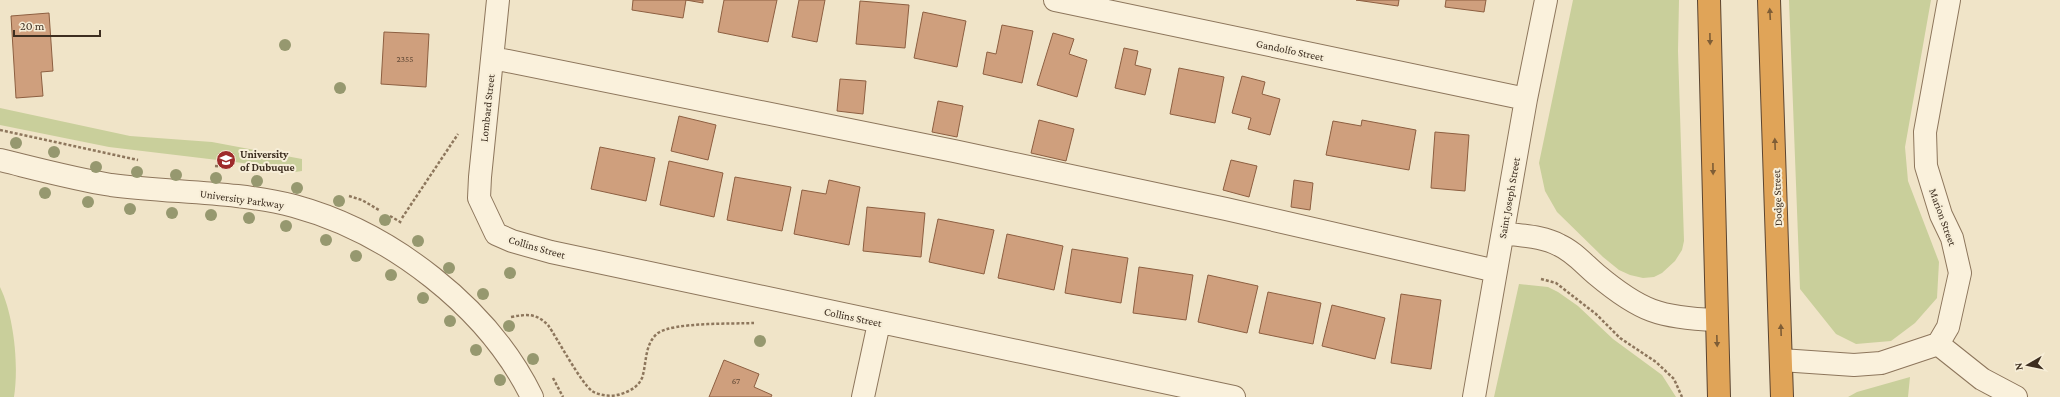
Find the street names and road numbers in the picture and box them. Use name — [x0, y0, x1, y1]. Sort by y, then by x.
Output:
street label: Gandolfo Street — [1255, 37, 1325, 63]
street label: Lombard Street — [477, 73, 497, 142]
street label: Saint Joseph Street — [1496, 156, 1523, 240]
street label: Dodge Street — [1770, 169, 1785, 226]
street label: University Parkway — [199, 187, 286, 212]
street label: Marion Street — [1927, 187, 1959, 248]
street label: Collins Street — [507, 233, 567, 261]
street label: Collins Street — [823, 305, 883, 329]

